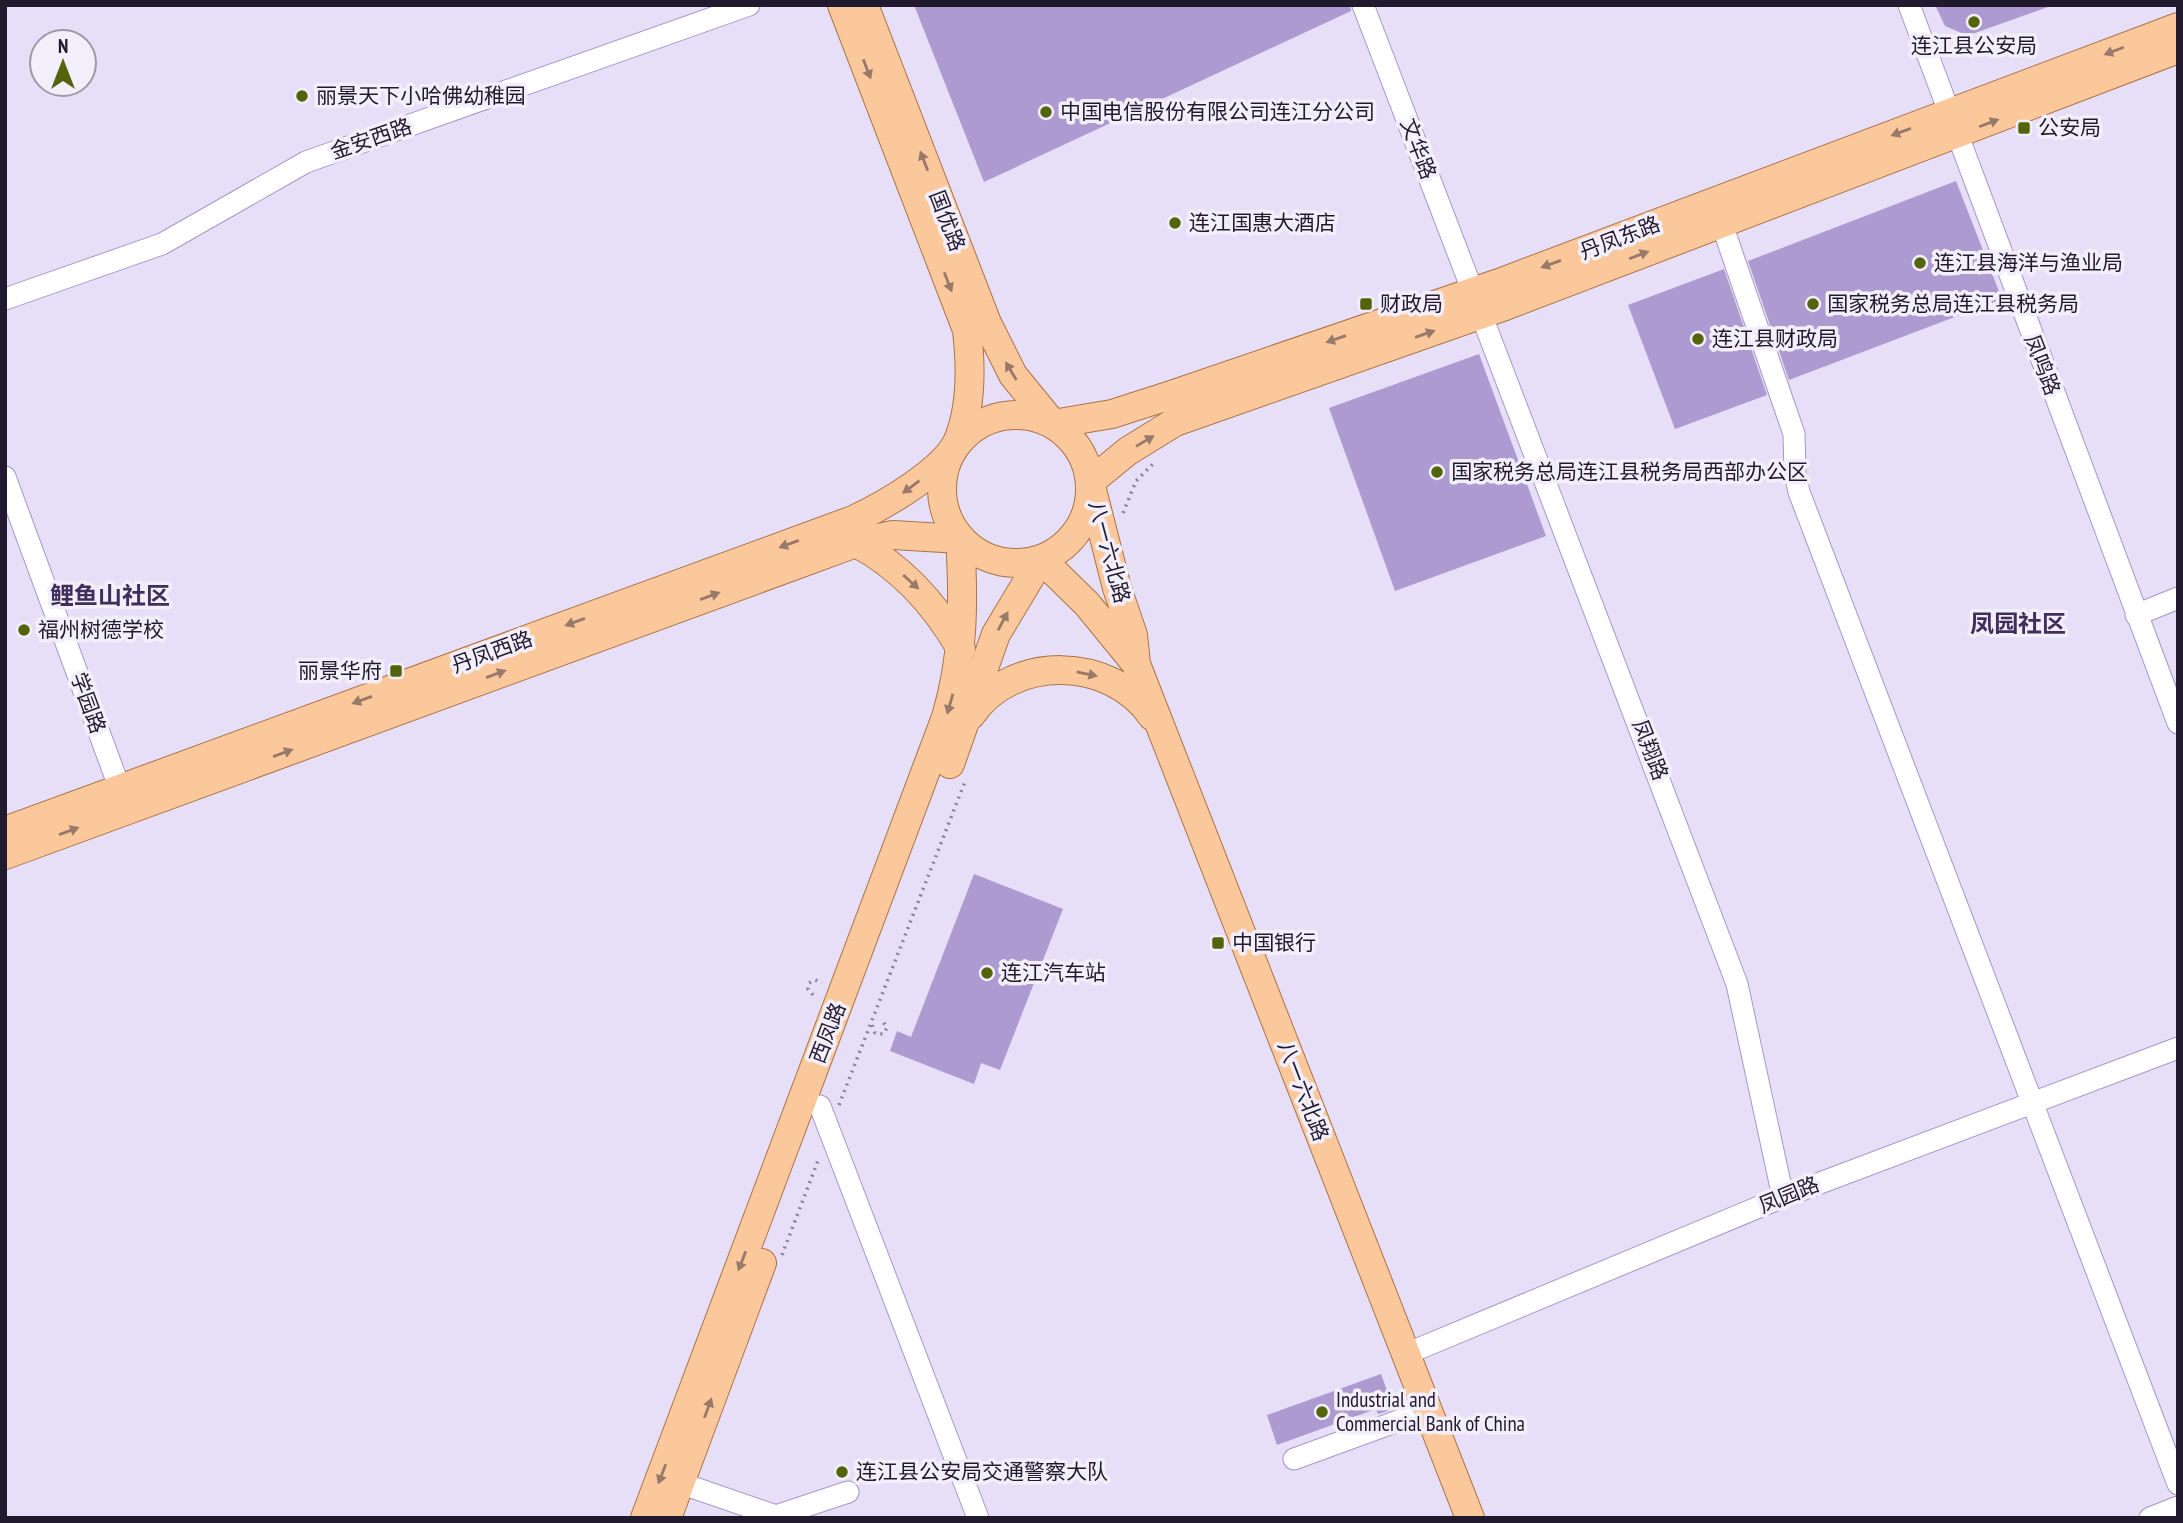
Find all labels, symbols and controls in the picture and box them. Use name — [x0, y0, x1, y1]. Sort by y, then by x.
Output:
marker: 连江县公安局 — [1966, 14, 1982, 30]
north arrow — [28, 28, 98, 98]
place label: 连江县公安局 — [1911, 32, 2037, 59]
text: N — [58, 34, 68, 58]
one-way arrow — [2103, 46, 2124, 57]
one-way arrow — [861, 59, 872, 80]
place label: 丽景天下小哈佛幼稚园 — [316, 82, 526, 109]
marker: 丽景天下小哈佛幼稚园 — [294, 88, 310, 104]
place label: 中国电信股份有限公司连江分公司 — [1060, 98, 1375, 125]
marker: 中国电信股份有限公司连江分公司 — [1038, 104, 1054, 120]
street label: 金安西路 — [327, 112, 415, 165]
place label: 公安局 — [2038, 114, 2101, 141]
street label: 文华路 — [1395, 115, 1442, 183]
one-way arrow — [1979, 117, 2000, 128]
marker: 公安局 — [2016, 120, 2032, 136]
one-way arrow — [1891, 127, 1912, 138]
one-way arrow — [919, 150, 930, 171]
street label: 国优路 — [924, 187, 971, 255]
place label: 连江国惠大酒店 — [1189, 209, 1336, 236]
street label: 丹凤东路 — [1576, 210, 1664, 265]
marker: 连江国惠大酒店 — [1167, 215, 1183, 231]
one-way arrow — [1628, 249, 1649, 260]
place label: 连江县海洋与渔业局 — [1934, 249, 2123, 276]
marker: 连江县海洋与渔业局 — [1912, 255, 1928, 271]
one-way arrow — [1540, 259, 1561, 270]
one-way arrow — [943, 271, 954, 292]
place label: 财政局 — [1380, 290, 1443, 317]
place label: 国家税务总局连江县税务局 — [1827, 290, 2079, 317]
marker: 财政局 — [1358, 296, 1374, 312]
marker: 国家税务总局连江县税务局 — [1805, 296, 1821, 312]
place label: 连江县财政局 — [1712, 325, 1838, 352]
one-way arrow — [1415, 328, 1436, 339]
marker: 连江县财政局 — [1690, 331, 1706, 347]
street label: 凤鸣路 — [2019, 331, 2066, 399]
one-way arrow — [1325, 334, 1346, 345]
one-way arrow — [1005, 361, 1018, 380]
one-way arrow — [1135, 434, 1154, 447]
place label: 国家税务总局连江县税务局西部办公区 — [1451, 458, 1808, 485]
marker: 国家税务总局连江县税务局西部办公区 — [1429, 464, 1445, 480]
one-way arrow — [902, 480, 920, 494]
street label: 八一六北路 — [1083, 498, 1136, 606]
one-way arrow — [779, 538, 800, 549]
one-way arrow — [902, 574, 920, 590]
district label: 鲤鱼山社区 — [50, 580, 170, 611]
one-way arrow — [699, 590, 720, 601]
district label: 凤园社区 — [1970, 608, 2066, 639]
one-way arrow — [997, 612, 1009, 631]
place label: 福州树德学校 — [38, 616, 164, 643]
one-way arrow — [565, 617, 586, 628]
marker: 福州树德学校 — [16, 622, 32, 638]
street label: 丹凤西路 — [448, 624, 536, 679]
place label: 丽景华府 — [298, 657, 382, 684]
marker: 丽景华府 — [388, 663, 404, 679]
one-way arrow — [1077, 668, 1099, 679]
street label: 学园路 — [65, 669, 112, 737]
one-way arrow — [486, 669, 507, 680]
one-way arrow — [945, 693, 955, 714]
one-way arrow — [351, 695, 372, 706]
street label: 凤翔路 — [1627, 716, 1674, 784]
one-way arrow — [272, 747, 293, 758]
one-way arrow — [59, 826, 80, 837]
place label: 中国银行 — [1232, 929, 1316, 956]
marker: 中国银行 — [1210, 935, 1226, 951]
place label: 连江汽车站 — [1001, 959, 1106, 986]
marker: 连江汽车站 — [979, 965, 995, 981]
street label: 西凤路 — [804, 999, 851, 1067]
street label: 八一六北路 — [1272, 1037, 1335, 1145]
street label: 凤园路 — [1755, 1170, 1823, 1219]
one-way arrow — [737, 1250, 748, 1271]
place label: Industrial and Commercial Bank of China — [1336, 1386, 1525, 1437]
one-way arrow — [703, 1397, 714, 1418]
marker: Industrial and Commercial Bank of China — [1314, 1404, 1330, 1420]
place label: 连江县公安局交通警察大队 — [856, 1458, 1108, 1485]
one-way arrow — [656, 1463, 667, 1484]
marker: 连江县公安局交通警察大队 — [834, 1464, 850, 1480]

